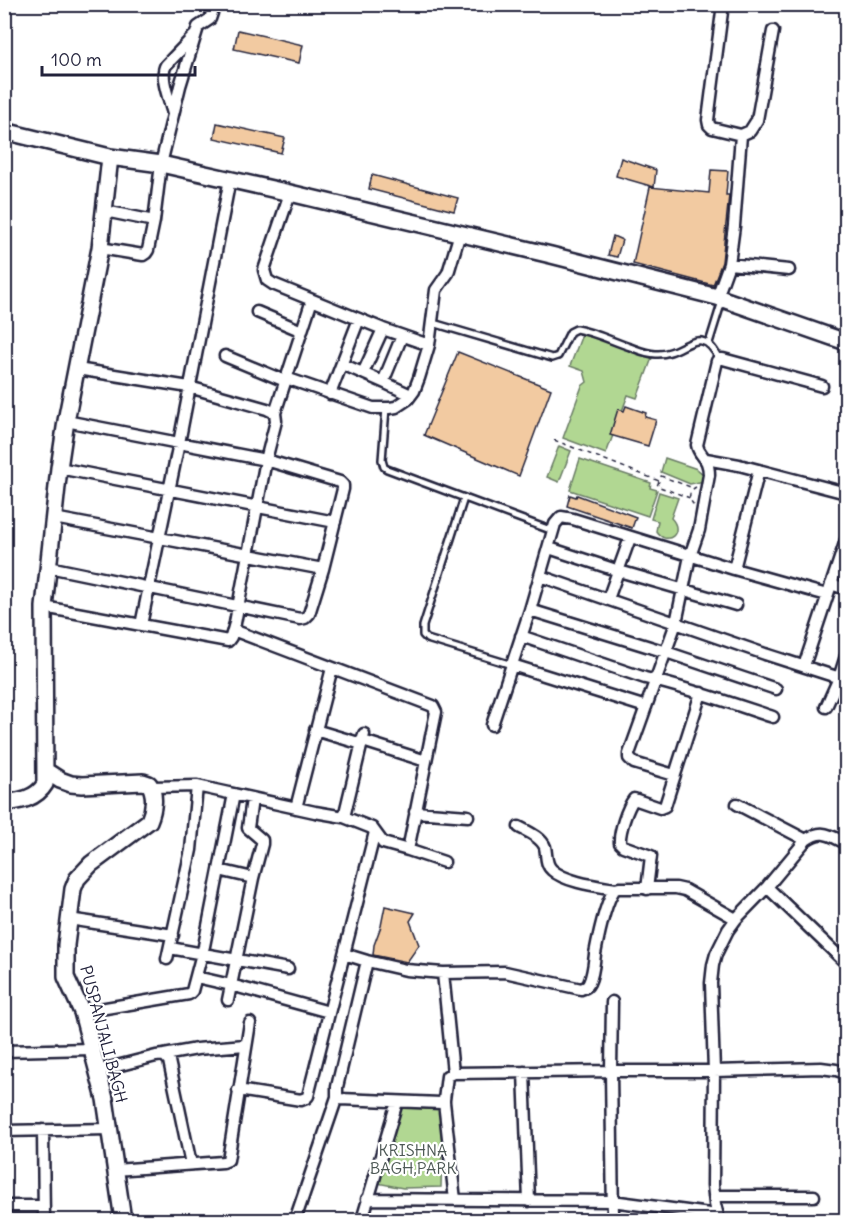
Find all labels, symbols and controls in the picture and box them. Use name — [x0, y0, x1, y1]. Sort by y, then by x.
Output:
scale bar — [42, 39, 195, 77]
text: 100 m — [51, 48, 102, 71]
street label: PUSPANJALI BAGH — [76, 963, 132, 1105]
park label: KRISHNA BAGH,PARK — [370, 1140, 456, 1178]

